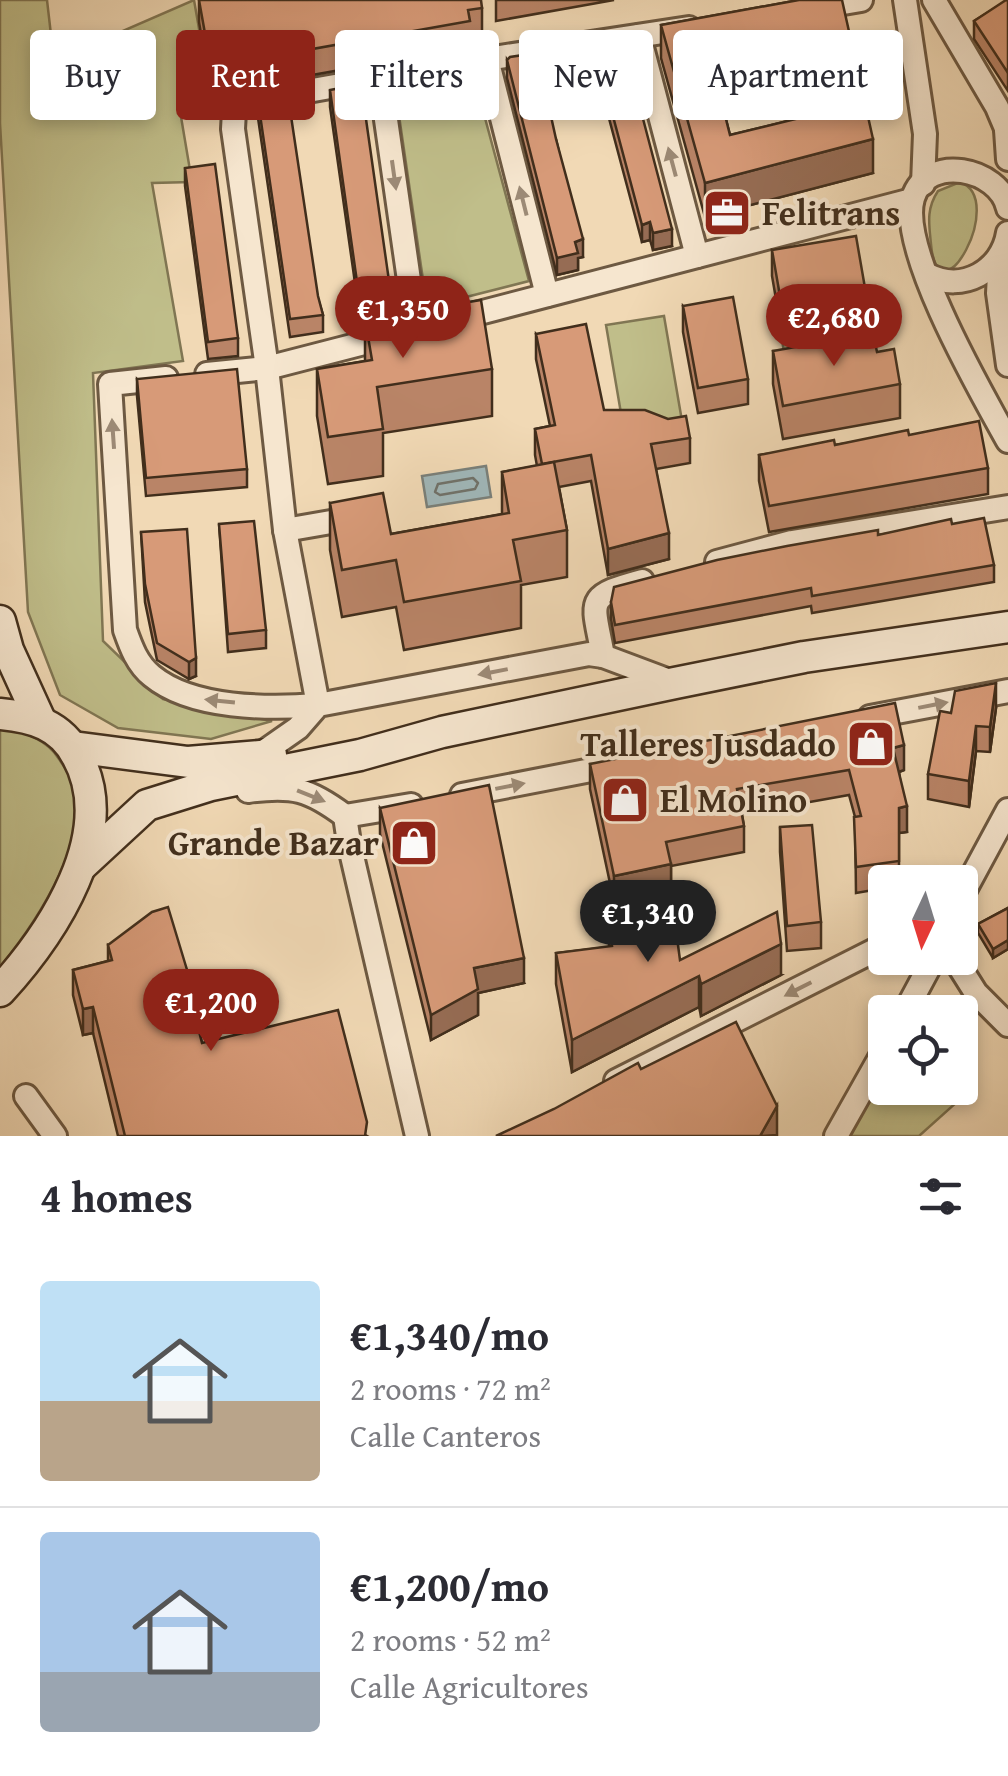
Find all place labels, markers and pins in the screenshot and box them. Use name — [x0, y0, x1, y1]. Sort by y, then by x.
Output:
office icon: Felitrans — [701, 187, 753, 239]
place label: Felitrans — [762, 187, 900, 238]
pin: €1,350 — [322, 276, 484, 361]
pin: €2,680 — [753, 284, 915, 369]
place label: Talleres Jusdado — [580, 718, 836, 769]
shop icon: Talleres Jusdado — [845, 718, 897, 770]
shop icon: El Molino — [599, 774, 651, 826]
place label: El Molino — [660, 774, 807, 825]
place label: Grande Bazar — [168, 817, 379, 868]
shop icon: Grande Bazar — [388, 817, 440, 869]
pin: €1,340 — [567, 880, 729, 965]
pin: €1,200 — [130, 969, 292, 1054]

